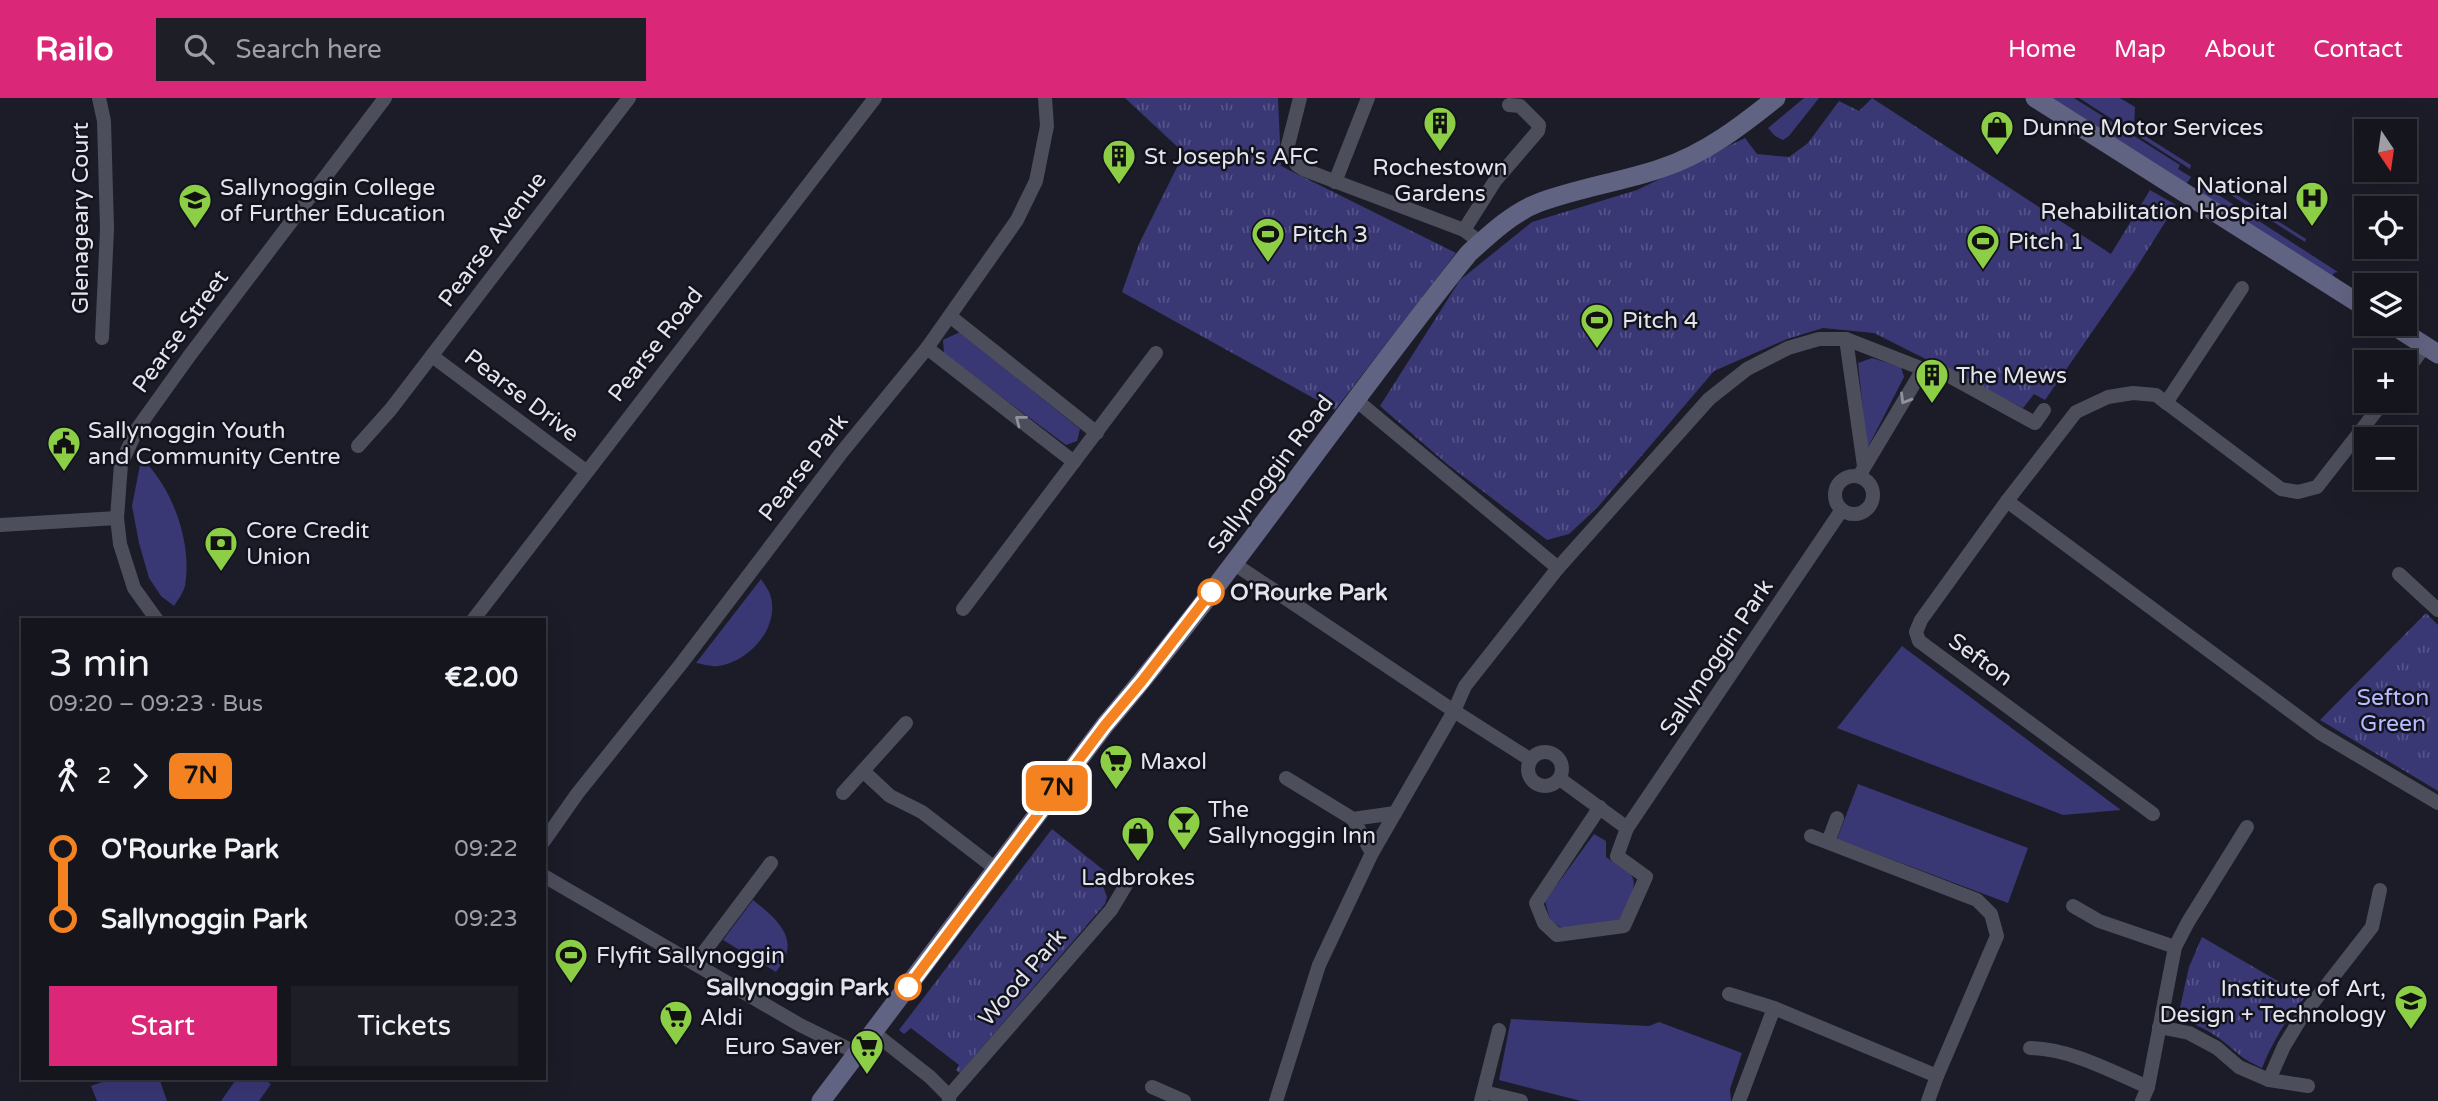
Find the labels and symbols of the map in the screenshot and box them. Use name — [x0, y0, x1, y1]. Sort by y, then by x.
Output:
building icon: Rochestown Gardens — [1421, 104, 1459, 153]
shop icon: Dunne Motor Services — [1978, 108, 2016, 157]
place label: Dunne Motor Services — [2022, 114, 2263, 142]
north arrow — [2354, 119, 2417, 182]
street label: Glenageary Court — [67, 122, 95, 314]
building icon: St Joseph's AFC — [1100, 137, 1138, 186]
place label: St Joseph's AFC — [1144, 143, 1319, 171]
place label: Rochestown Gardens — [1372, 154, 1508, 208]
street label: Pearse Avenue — [433, 166, 553, 313]
place label: National Rehabilitation Hospital — [2040, 172, 2288, 226]
place label: Sallynoggin College of Further Education — [220, 174, 446, 228]
hospital icon: National Rehabilitation Hospital — [2293, 179, 2331, 228]
school or university icon: Sallynoggin College of Further Education — [176, 181, 214, 230]
sports icon: Pitch 3 — [1249, 215, 1287, 264]
place label: Pitch 3 — [1292, 221, 1368, 249]
sports icon: Pitch 1 — [1964, 222, 2002, 271]
place label: Pitch 1 — [2008, 228, 2084, 256]
street label: Pearse Street — [127, 264, 235, 399]
street label: Pearse Road — [602, 282, 709, 408]
sports icon: Pitch 4 — [1578, 301, 1616, 350]
place label: Pitch 4 — [1622, 307, 1698, 335]
street label: Pearse Drive — [458, 344, 584, 448]
building icon: The Mews — [1913, 356, 1951, 405]
place label: The Mews — [1956, 362, 2067, 390]
street label: Sallynoggin Road — [1202, 390, 1340, 559]
one-way arrow — [1900, 391, 1913, 404]
street label: Pearse Park — [753, 408, 855, 527]
one-way arrow — [1016, 416, 1028, 429]
place label: Sallynoggin Youth and Community Centre — [88, 417, 341, 471]
public building icon: Sallynoggin Youth and Community Centre — [45, 424, 83, 473]
place label: Core Credit Union — [246, 517, 370, 571]
bank icon: Core Credit Union — [202, 524, 240, 573]
street label: Sallynoggin Park — [1654, 574, 1780, 741]
marker: O'Rourke Park — [1198, 579, 1224, 605]
place label: O'Rourke Park — [1230, 579, 1388, 607]
street label: Sefton — [1943, 627, 2018, 692]
park label: Sefton Green — [2357, 684, 2429, 738]
supermarket icon: Maxol — [1097, 742, 1135, 791]
place label: Maxol — [1140, 748, 1207, 776]
line badge: 7N — [1026, 765, 1088, 811]
place label: The Sallynoggin Inn — [1208, 796, 1376, 850]
bar icon: The Sallynoggin Inn — [1165, 803, 1203, 852]
shop icon: Ladbrokes — [1119, 814, 1157, 863]
place label: Ladbrokes — [1081, 864, 1195, 892]
street label: Wood Park — [973, 923, 1073, 1032]
sports icon: Flyfit Sallynoggin — [552, 936, 590, 985]
place label: Flyfit Sallynoggin — [596, 942, 785, 970]
place label: Sallynoggin Park — [706, 974, 889, 1002]
marker: Sallynoggin Park — [895, 974, 921, 1000]
place label: Institute of Art, Design + Technology — [2160, 975, 2386, 1029]
school or university icon: Institute of Art, Design + Technology — [2392, 982, 2430, 1031]
supermarket icon: Aldi — [657, 998, 695, 1047]
place label: Aldi — [700, 1004, 743, 1032]
supermarket icon: Euro Saver — [848, 1027, 886, 1076]
place label: Euro Saver — [724, 1033, 842, 1061]

